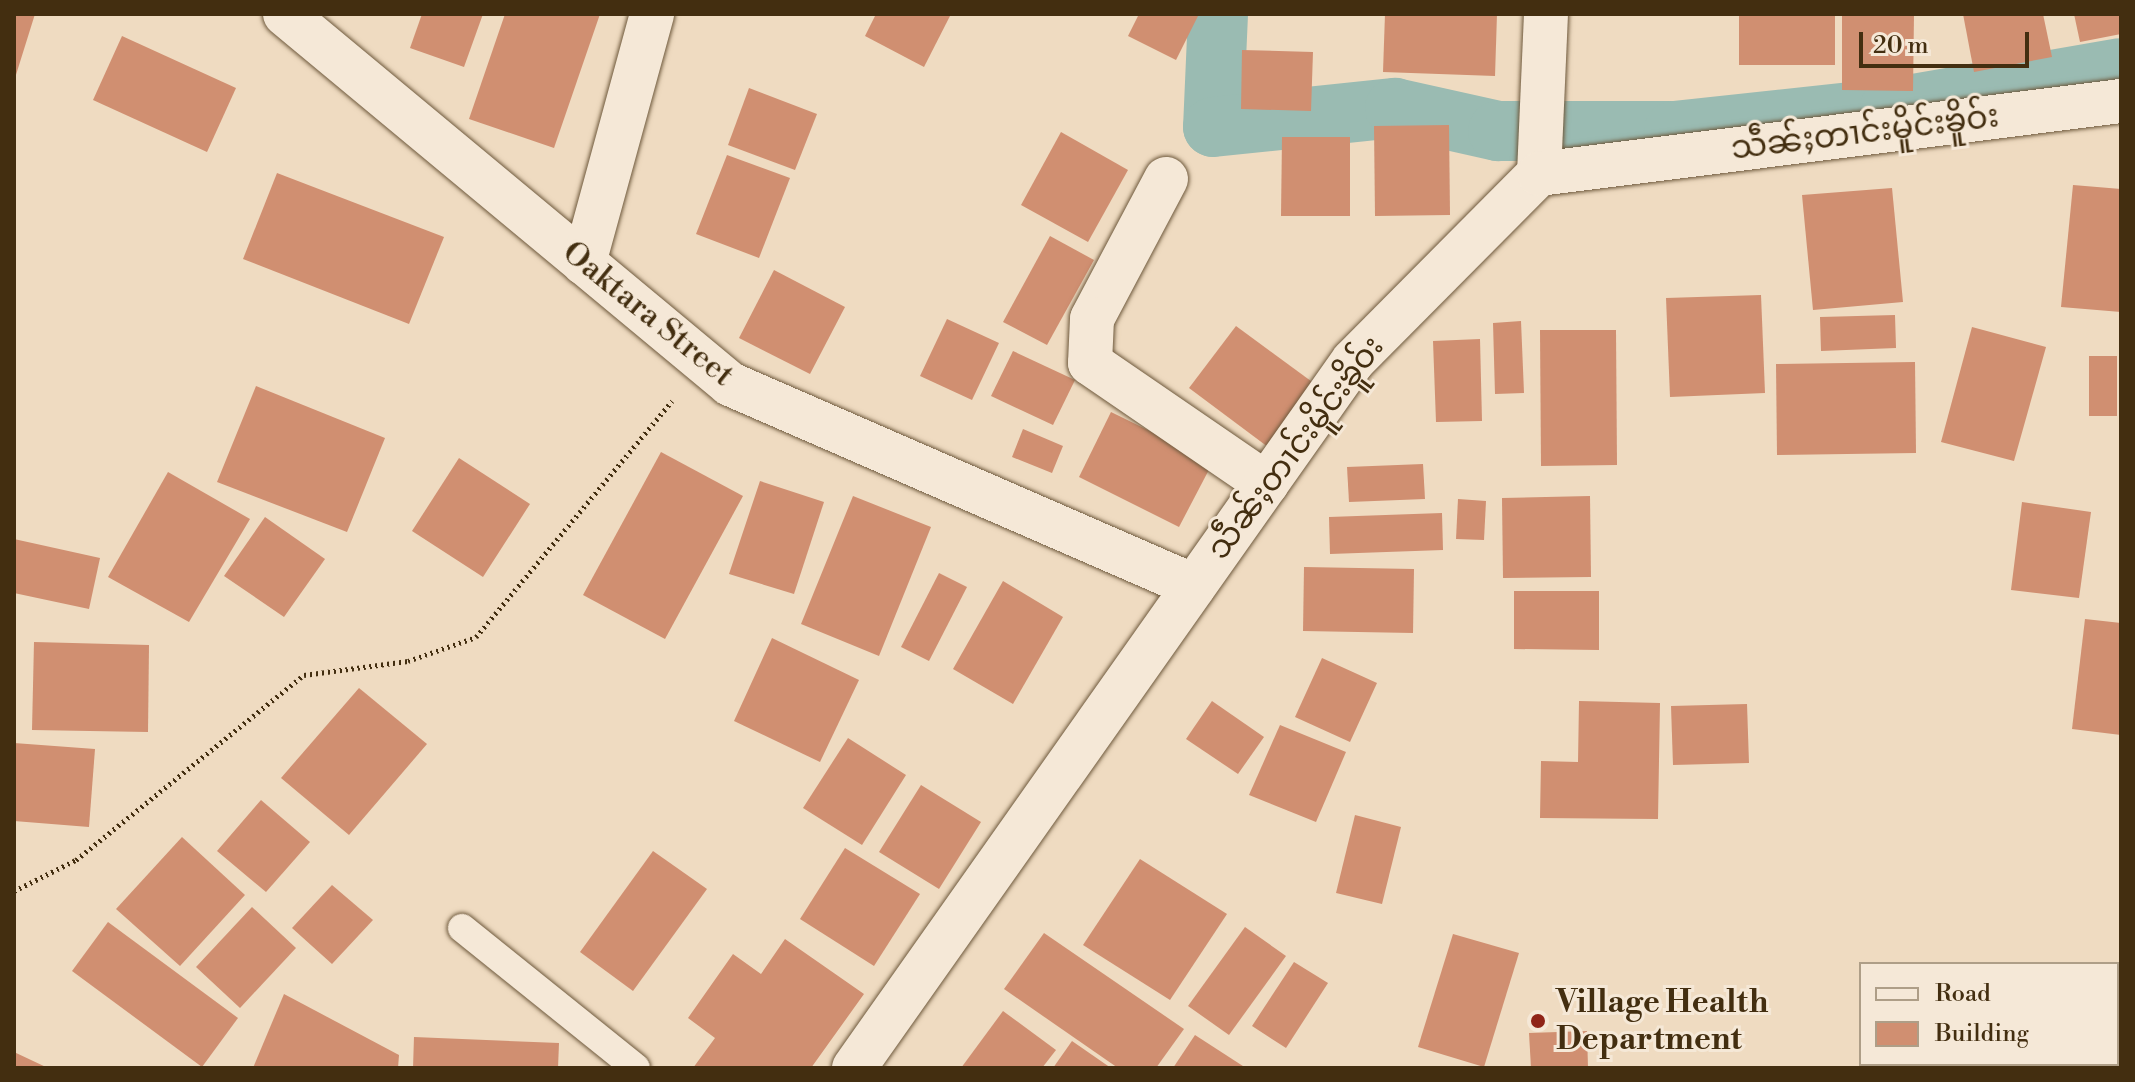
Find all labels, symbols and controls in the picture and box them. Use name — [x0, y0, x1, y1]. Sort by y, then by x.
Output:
scale bar — [1863, 16, 2033, 66]
text: 20 m — [1873, 31, 1929, 61]
street label: သဵၼ်ႈတၢင်းမိူင်းၶိူဝ်း — [1729, 98, 2001, 168]
street label: Oaktara Street — [555, 233, 741, 395]
street label: သဵၼ်ႈတၢင်းမိူင်းၶိူဝ်း — [1200, 329, 1392, 567]
legend — [1859, 962, 2119, 1066]
text: Road — [1935, 979, 1991, 1009]
place label: Village Health Department — [1556, 984, 1769, 1059]
marker: Village Health Department — [1527, 1010, 1549, 1032]
text: Building — [1935, 1019, 2029, 1049]

